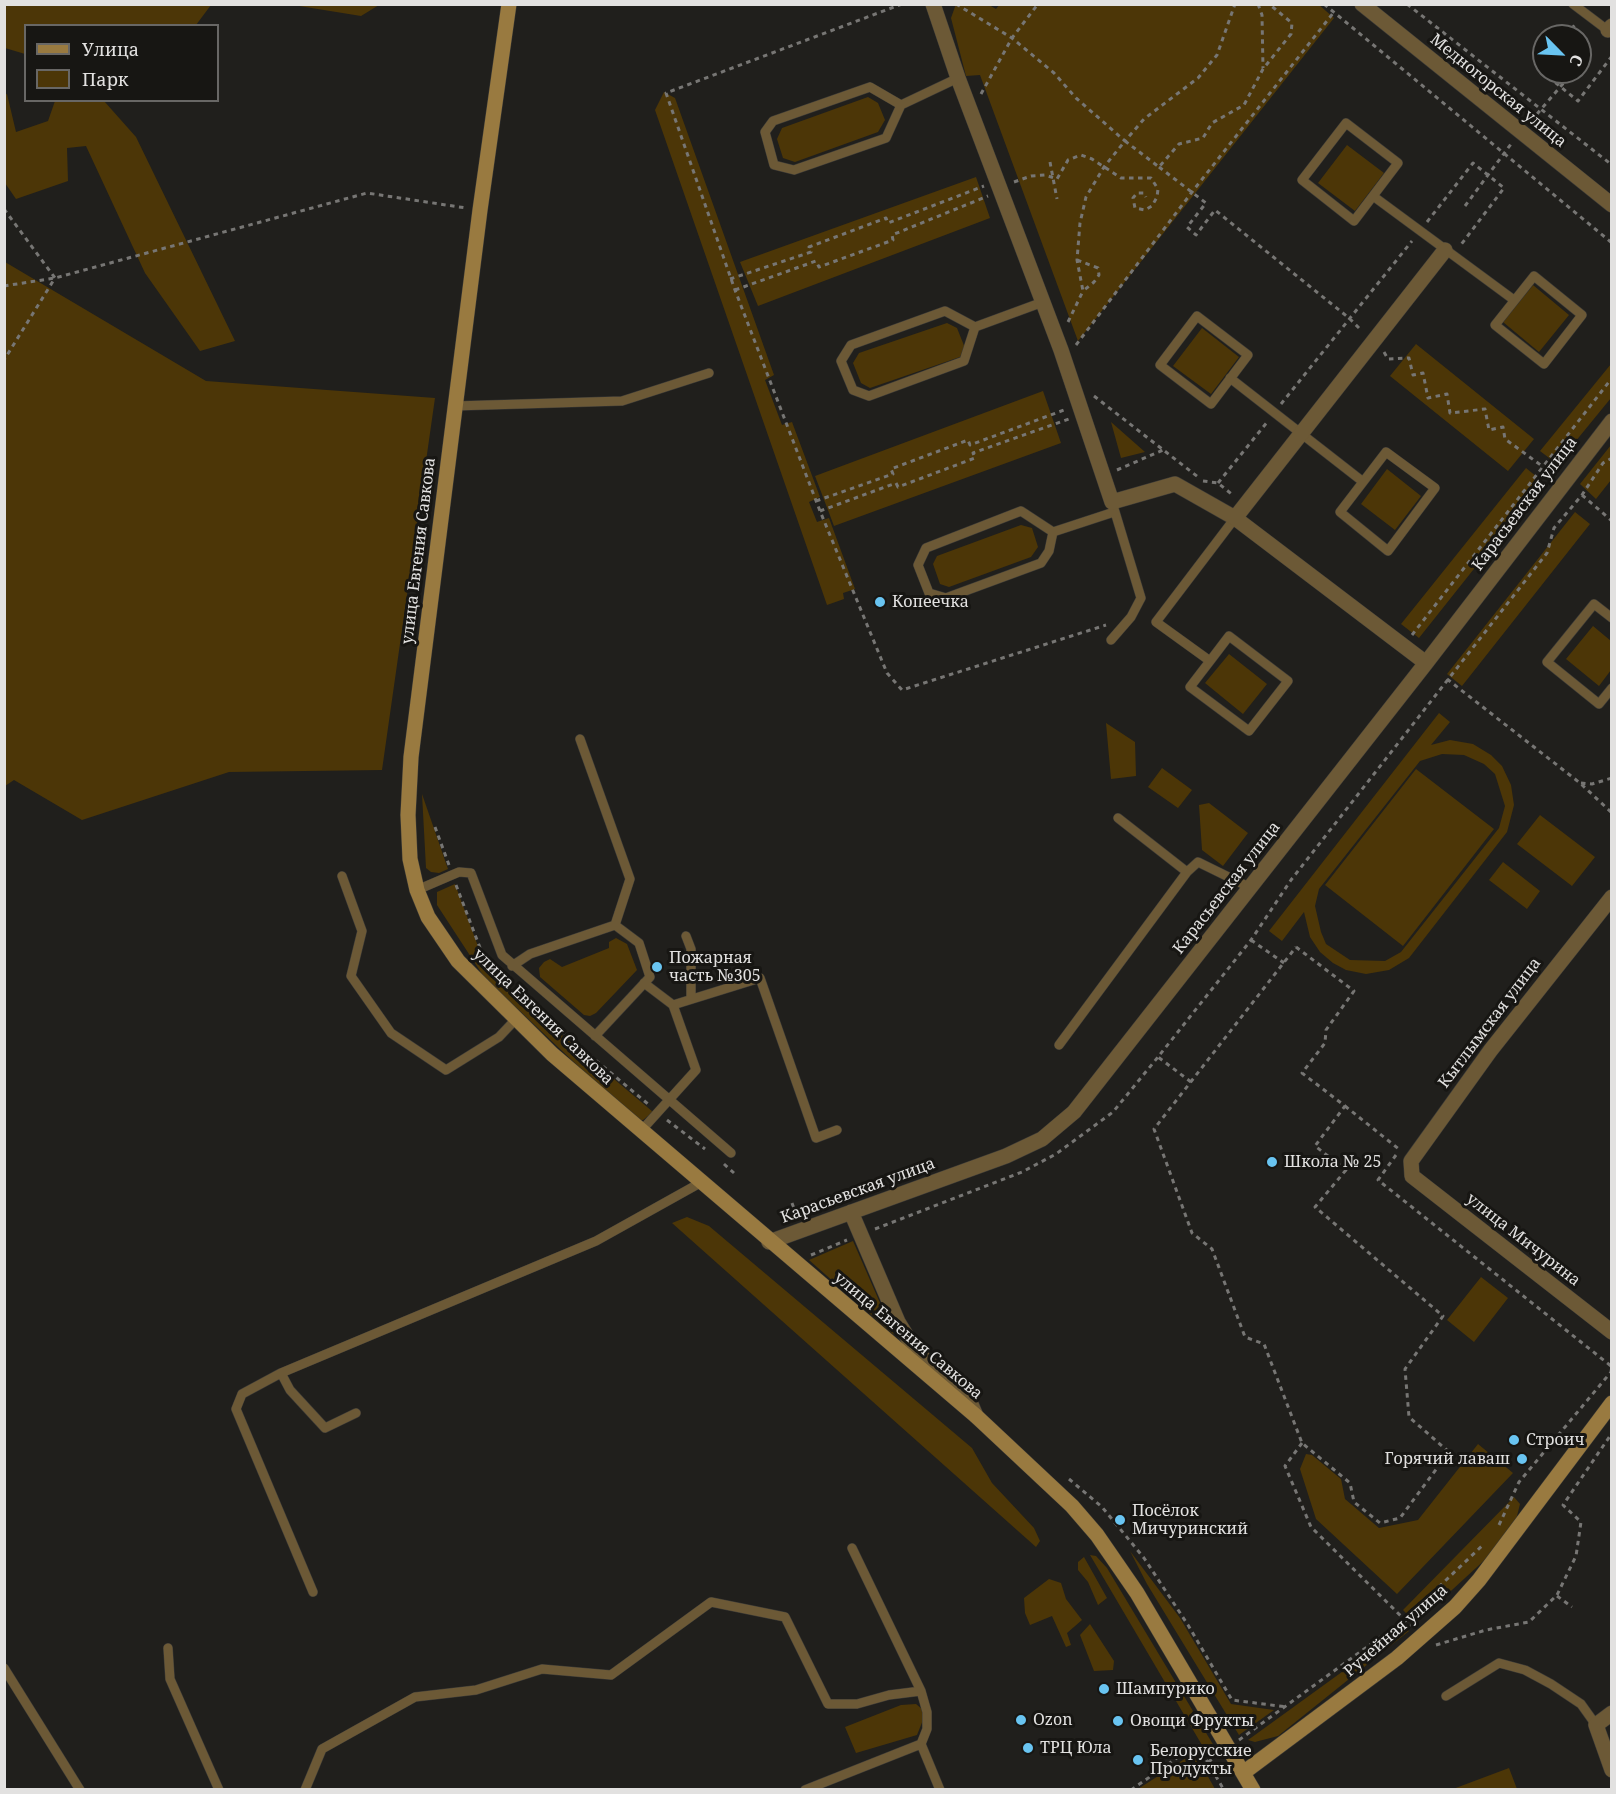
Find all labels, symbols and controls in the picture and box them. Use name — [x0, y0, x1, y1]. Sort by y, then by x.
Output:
legend — [24, 24, 219, 102]
north arrow — [1532, 24, 1592, 84]
street label: Медногорская улица — [1426, 30, 1570, 152]
text: Улица — [82, 37, 139, 61]
text: С — [1564, 51, 1589, 70]
text: Парк — [82, 67, 129, 91]
street label: Карасьевская улица — [1468, 433, 1582, 575]
street label: улица Евгения Савкова — [398, 457, 440, 645]
place label: Копеечка — [892, 592, 969, 612]
marker: Копеечка — [873, 595, 887, 609]
street label: Карасьевская улица — [1169, 818, 1285, 958]
street label: улица Евгения Савкова — [469, 945, 617, 1089]
place label: Пожарная часть №305 — [669, 948, 761, 986]
street label: Кытлымская улица — [1435, 954, 1545, 1092]
marker: Пожарная часть №305 — [650, 960, 664, 974]
place label: Школа № 25 — [1284, 1152, 1381, 1172]
street label: Карасьевская улица — [778, 1154, 938, 1228]
marker: Школа № 25 — [1265, 1155, 1279, 1169]
street label: улица Мичурина — [1462, 1189, 1584, 1291]
street label: улица Евгения Савкова — [830, 1268, 986, 1404]
place label: Строич — [1526, 1430, 1585, 1450]
marker: Строич — [1507, 1433, 1521, 1447]
place label: Горячий лаваш — [1385, 1449, 1510, 1469]
marker: Горячий лаваш — [1515, 1452, 1529, 1466]
place label: Посёлок Мичуринский — [1132, 1501, 1248, 1539]
marker: Посёлок Мичуринский — [1113, 1513, 1127, 1527]
street label: Ручейная улица — [1340, 1581, 1452, 1681]
place label: Шампурико — [1116, 1679, 1215, 1699]
marker: Шампурико — [1097, 1682, 1111, 1696]
place label: Ozon — [1033, 1710, 1073, 1730]
place label: Овощи Фрукты — [1130, 1711, 1254, 1731]
marker: Ozon — [1014, 1713, 1028, 1727]
marker: Овощи Фрукты — [1111, 1714, 1125, 1728]
place label: ТРЦ Юла — [1040, 1738, 1112, 1758]
marker: ТРЦ Юла — [1021, 1741, 1035, 1755]
place label: Белорусские Продукты — [1150, 1741, 1252, 1779]
marker: Белорусские Продукты — [1131, 1753, 1145, 1767]

